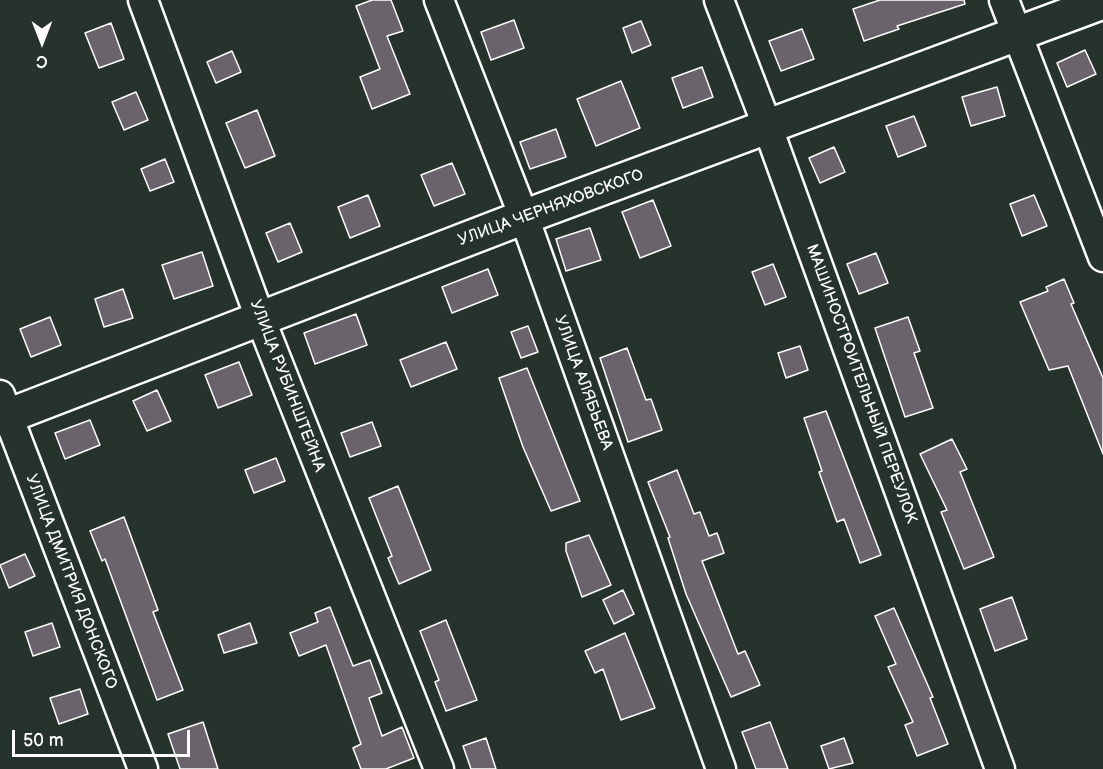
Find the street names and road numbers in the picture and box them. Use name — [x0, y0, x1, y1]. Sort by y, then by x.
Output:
street label: УЛИЦА ЧЕРНЯХОВСКОГО — [456, 165, 646, 251]
street label: МАШИНОСТРОИТЕЛЬНЫЙ ПЕРЕУЛОК — [801, 242, 921, 526]
street label: УЛИЦА РУБИНШТЕЙНА — [245, 297, 329, 475]
street label: УЛИЦА АЛЯБЬЕВА — [550, 313, 616, 453]
street label: УЛИЦА ДМИТРИЯ ДОНСКОГО — [21, 472, 121, 692]

